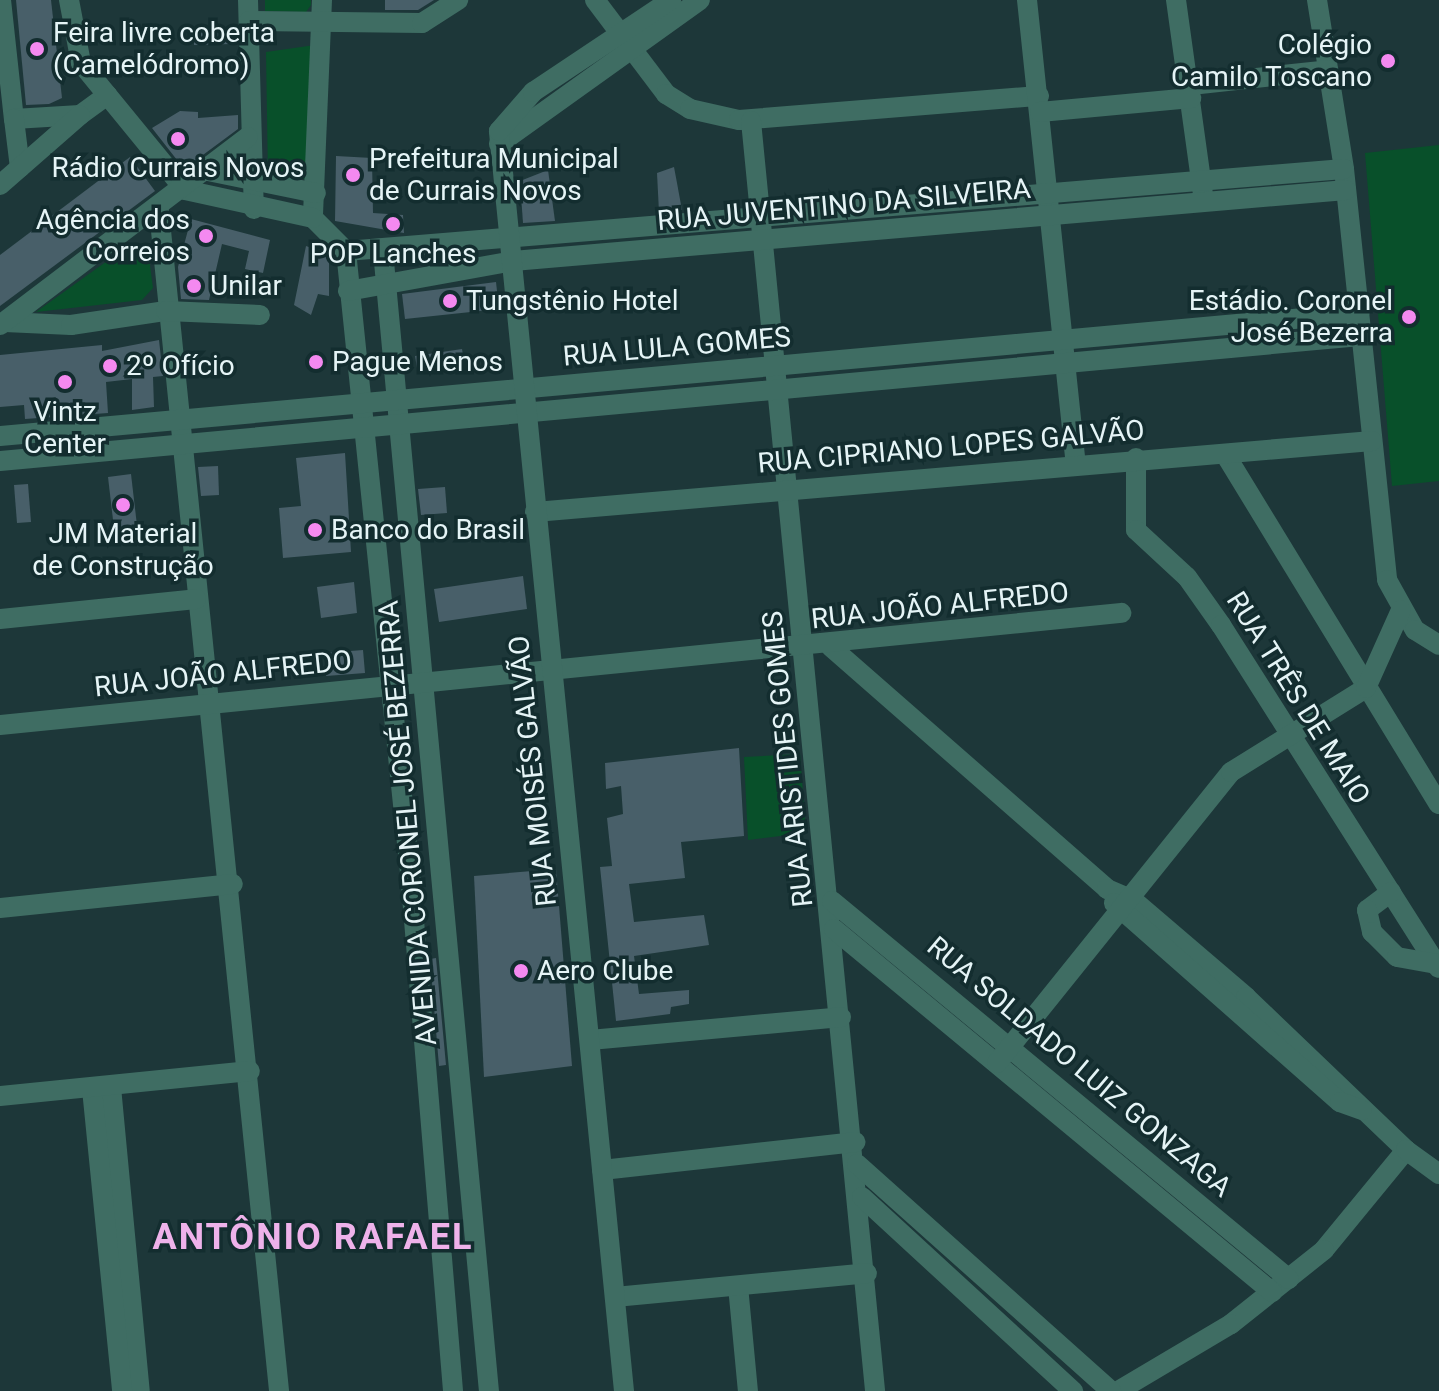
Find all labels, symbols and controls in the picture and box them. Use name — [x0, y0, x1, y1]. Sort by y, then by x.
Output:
place label: Feira livre coberta (Camelódromo) — [53, 16, 275, 82]
place label: Colégio Camilo Toscano — [1170, 28, 1372, 94]
marker: Feira livre coberta (Camelódromo) — [28, 40, 46, 58]
marker: Colégio Camilo Toscano — [1379, 52, 1397, 70]
marker: Rádio Currais Novos — [169, 130, 187, 148]
place label: Prefeitura Municipal de Currais Novos — [369, 142, 619, 208]
place label: Rádio Currais Novos — [51, 151, 305, 185]
marker: Prefeitura Municipal de Currais Novos — [344, 166, 362, 184]
street label: RUA JUVENTINO DA SILVEIRA — [656, 172, 1032, 238]
place label: Agência dos Correios — [36, 203, 190, 269]
marker: POP Lanches — [384, 215, 402, 233]
marker: Agência dos Correios — [197, 227, 215, 245]
place label: POP Lanches — [310, 237, 476, 271]
place label: Unilar — [210, 269, 282, 303]
marker: Unilar — [185, 277, 203, 295]
place label: Tungstênio Hotel — [466, 284, 678, 318]
place label: Estádio. Coronel José Bezerra — [1189, 284, 1393, 350]
marker: Tungstênio Hotel — [441, 292, 459, 310]
marker: Estádio. Coronel José Bezerra — [1400, 308, 1418, 326]
street label: RUA LULA GOMES — [562, 320, 792, 374]
place label: Pague Menos — [332, 345, 503, 379]
place label: 2º Ofício — [126, 349, 235, 383]
marker: Pague Menos — [307, 353, 325, 371]
marker: 2º Ofício — [101, 357, 119, 375]
marker: Vintz Center — [56, 373, 74, 391]
place label: Vintz Center — [24, 395, 106, 461]
street label: RUA CIPRIANO LOPES GALVÃO — [756, 413, 1146, 481]
marker: JM Material de Construção — [114, 496, 132, 514]
place label: Banco do Brasil — [331, 513, 525, 547]
place label: JM Material de Construção — [32, 517, 214, 583]
marker: Banco do Brasil — [306, 521, 324, 539]
street label: RUA JOÃO ALFREDO — [810, 576, 1070, 636]
street label: RUA TRÊS DE MAIO — [1219, 585, 1377, 811]
street label: AVENIDA CORONEL JOSÉ BEZERRA — [372, 599, 444, 1047]
street label: RUA ARISTIDES GOMES — [756, 609, 820, 909]
street label: RUA MOISÉS GALVÃO — [502, 634, 564, 908]
street label: RUA JOÃO ALFREDO — [93, 644, 353, 704]
street label: RUA SOLDADO LUIZ GONZAGA — [920, 930, 1238, 1204]
place label: Aero Clube — [537, 954, 673, 988]
marker: Aero Clube — [512, 962, 530, 980]
district label: ANTÔNIO RAFAEL — [152, 1216, 474, 1260]

